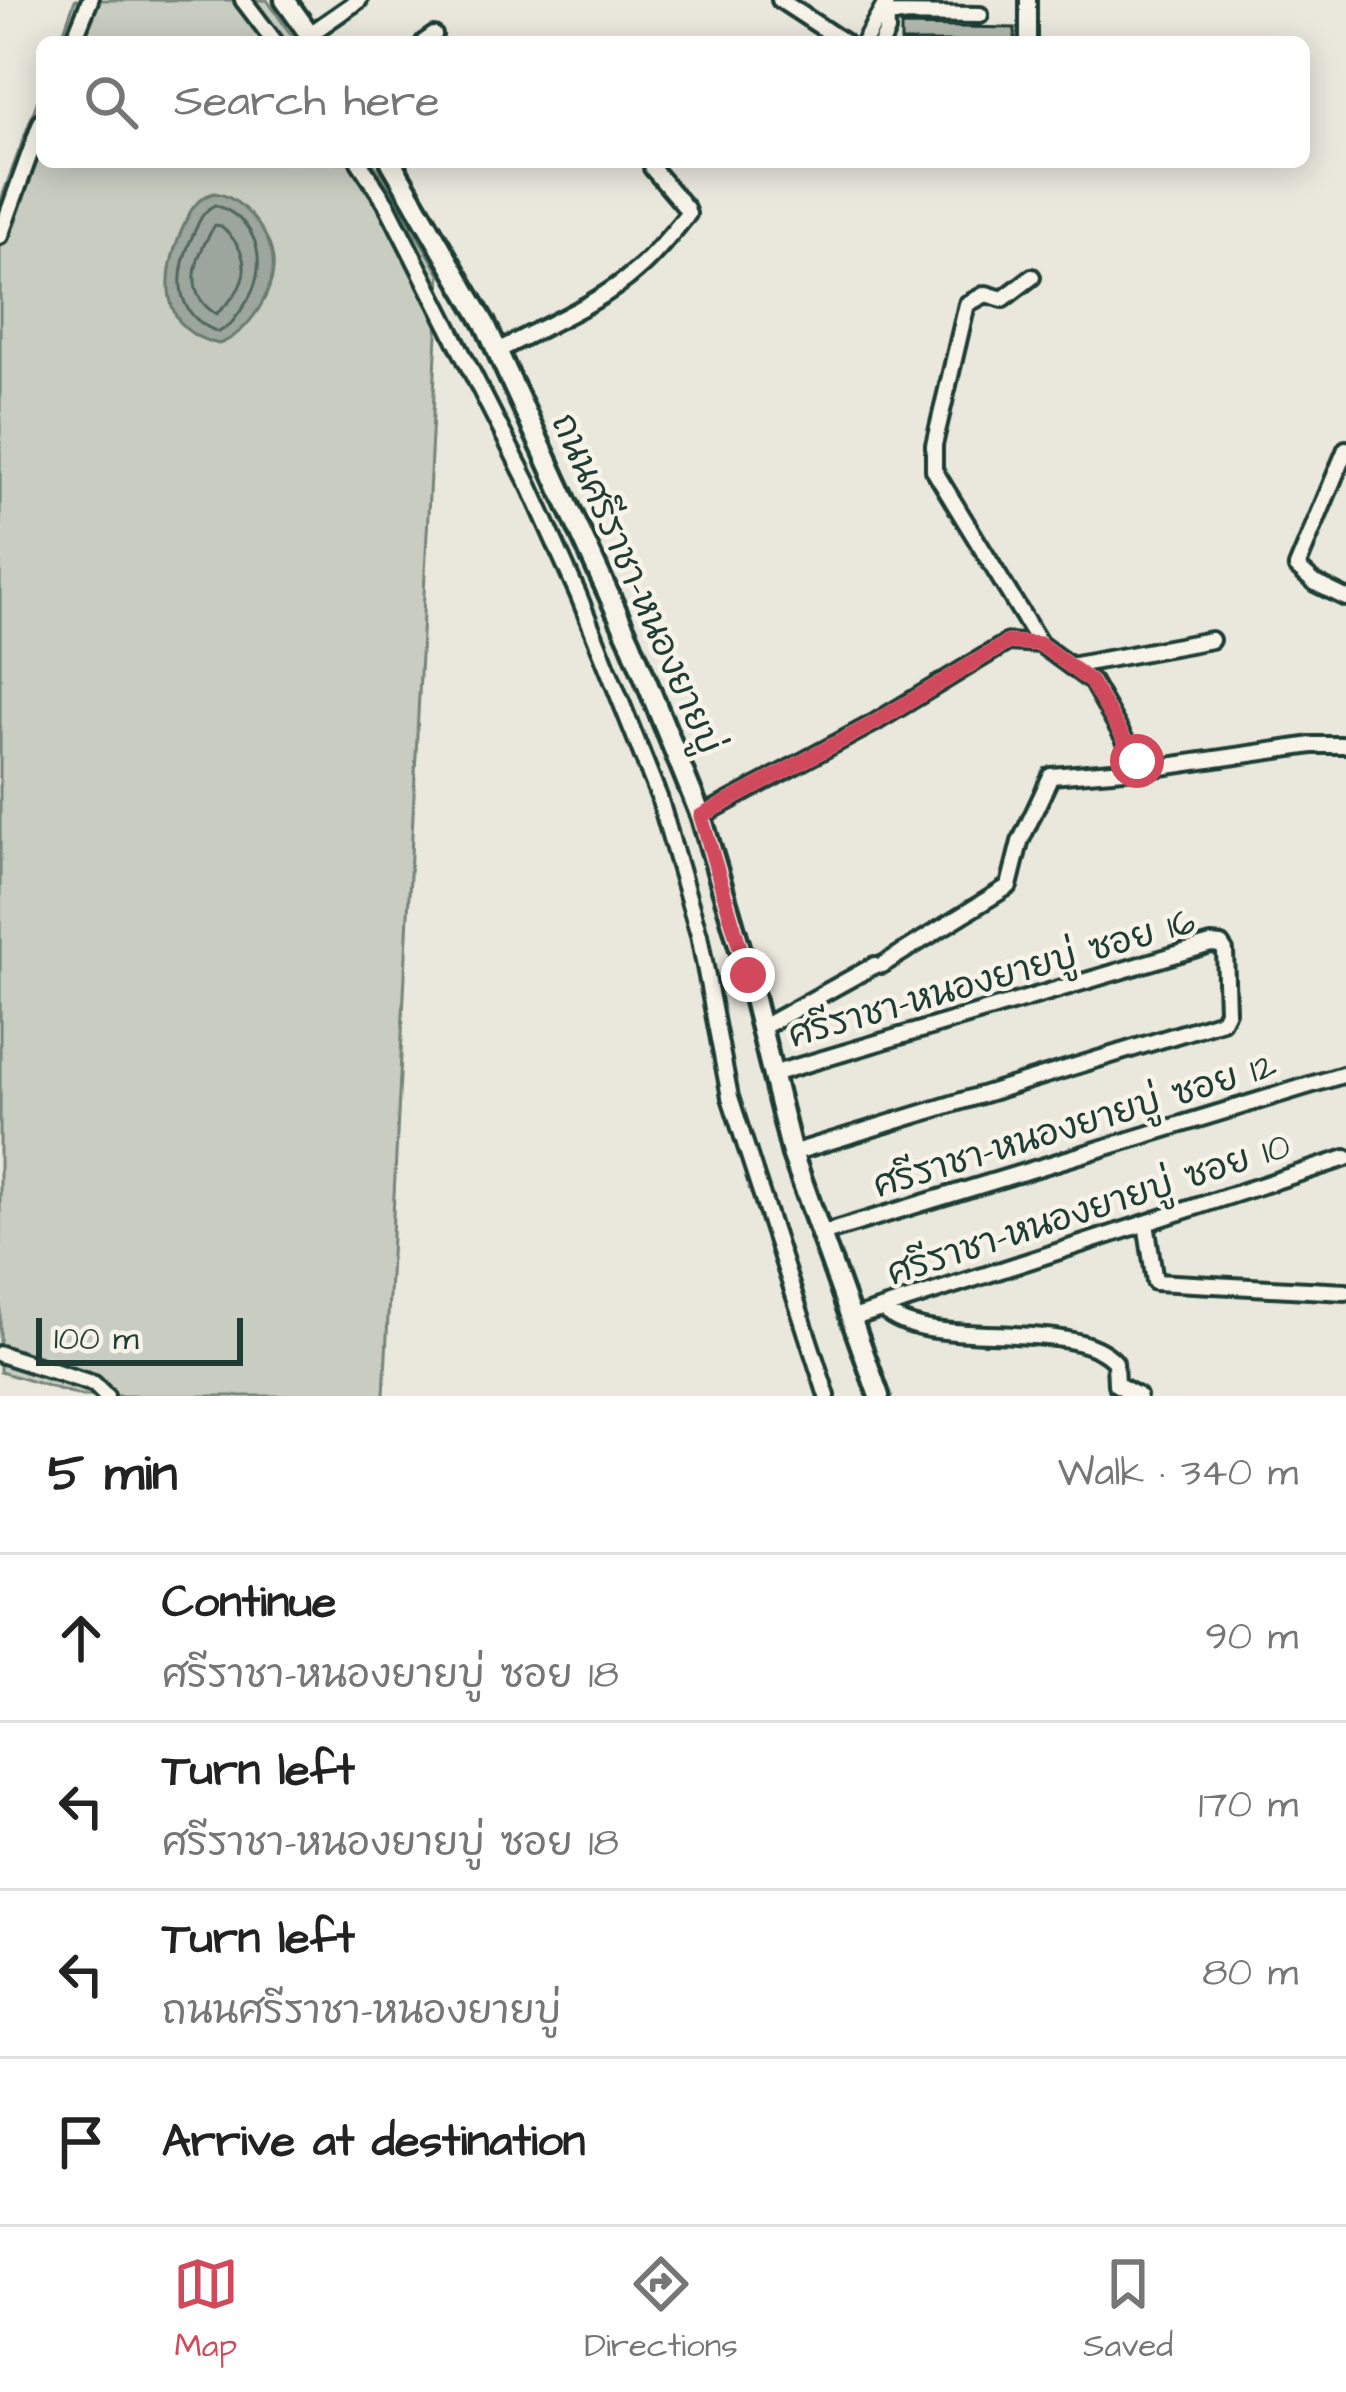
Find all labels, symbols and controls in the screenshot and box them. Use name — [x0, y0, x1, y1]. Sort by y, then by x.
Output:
search box — [36, 36, 1310, 168]
icon: search — [78, 69, 144, 135]
text: Search here — [174, 71, 440, 133]
street label: ถนนศรีราชา-หนองยายบู่ — [538, 405, 734, 763]
route start — [1110, 734, 1164, 788]
street label: ศรีราชา-หนองยายบู่ ซอย 16 — [783, 896, 1201, 1062]
route end — [721, 948, 775, 1002]
street label: ศรีราชา-หนองยายบู่ ซอย 12 — [867, 1040, 1283, 1212]
street label: ศรีราชา-หนองยายบู่ ซอย 10 — [881, 1121, 1297, 1299]
scale bar — [36, 1312, 243, 1365]
text: 100 m — [54, 1316, 139, 1362]
text: 5 min — [48, 1439, 177, 1510]
text: Walk · 340 m — [1058, 1447, 1298, 1501]
text: Continue — [162, 1572, 336, 1634]
icon: ahead — [48, 1605, 114, 1671]
text: 90 m — [1205, 1611, 1298, 1665]
text: ศรีราชา-หนองยายบู่ ซอย 18 — [162, 1649, 619, 1703]
text: Turn left — [162, 1740, 355, 1802]
icon: left — [48, 1773, 114, 1839]
text: 170 m — [1198, 1779, 1298, 1833]
text: ศรีราชา-หนองยายบู่ ซอย 18 — [162, 1817, 619, 1871]
text: Turn left — [162, 1908, 355, 1970]
icon: left — [48, 1941, 114, 2007]
text: 80 m — [1202, 1947, 1298, 2001]
text: ถนนศรีราชา-หนองยายบู่ — [162, 1985, 561, 2039]
icon: arrive — [48, 2109, 114, 2175]
text: Arrive at destination — [162, 2111, 585, 2173]
tab: Map — [173, 2251, 239, 2369]
tab: Directions — [584, 2251, 738, 2369]
tab: Saved — [1083, 2251, 1173, 2369]

